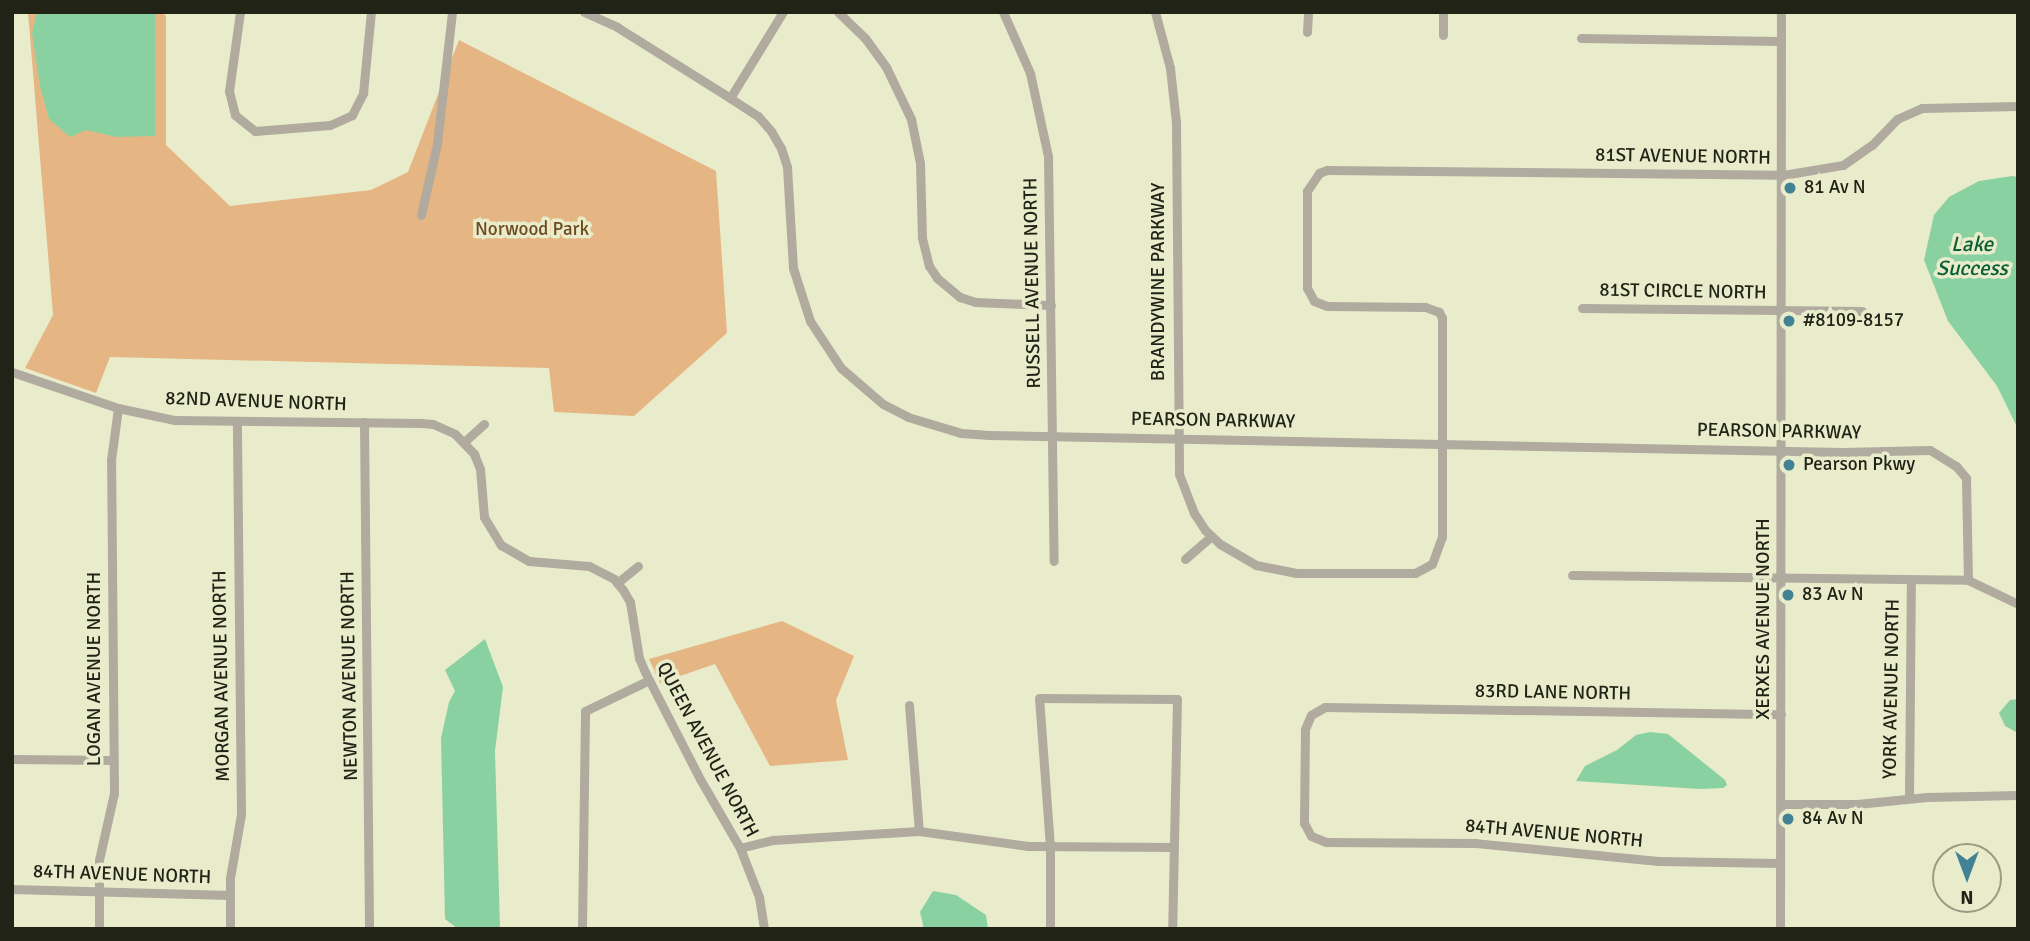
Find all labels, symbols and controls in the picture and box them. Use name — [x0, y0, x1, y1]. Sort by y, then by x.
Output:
street label: 81ST AVENUE NORTH — [1595, 144, 1771, 170]
street label: RUSSELL AVENUE NORTH — [1020, 177, 1046, 389]
place label: 81 Av N — [1804, 177, 1866, 199]
marker: 81 Av N — [1782, 180, 1798, 196]
street label: BRANDYWINE PARKWAY — [1148, 183, 1170, 381]
park label: Norwood Park — [475, 219, 589, 241]
water label: Lake Success — [1936, 231, 2008, 281]
street label: 81ST CIRCLE NORTH — [1599, 279, 1767, 305]
place label: #8109-8157 — [1803, 310, 1904, 332]
marker: #8109-8157 — [1781, 313, 1797, 329]
street label: 82ND AVENUE NORTH — [165, 387, 347, 417]
street label: PEARSON PARKWAY — [1131, 408, 1295, 434]
street label: PEARSON PARKWAY — [1697, 419, 1861, 445]
place label: Pearson Pkwy — [1803, 454, 1915, 476]
marker: Pearson Pkwy — [1781, 457, 1797, 473]
street label: XERXES AVENUE NORTH — [1753, 518, 1775, 720]
street label: MORGAN AVENUE NORTH — [209, 570, 235, 782]
street label: NEWTON AVENUE NORTH — [337, 571, 363, 781]
street label: LOGAN AVENUE NORTH — [84, 572, 106, 766]
place label: 83 Av N — [1802, 584, 1864, 606]
marker: 83 Av N — [1780, 587, 1796, 603]
street label: YORK AVENUE NORTH — [1879, 599, 1905, 779]
street label: QUEEN AVENUE NORTH — [651, 658, 763, 842]
street label: 83RD LANE NORTH — [1475, 680, 1631, 706]
place label: 84 Av N — [1802, 808, 1864, 830]
marker: 84 Av N — [1780, 811, 1796, 827]
street label: 84TH AVENUE NORTH — [1464, 815, 1644, 853]
north arrow — [1932, 843, 2002, 913]
street label: 84TH AVENUE NORTH — [32, 860, 212, 890]
text: N — [1960, 885, 1974, 909]

